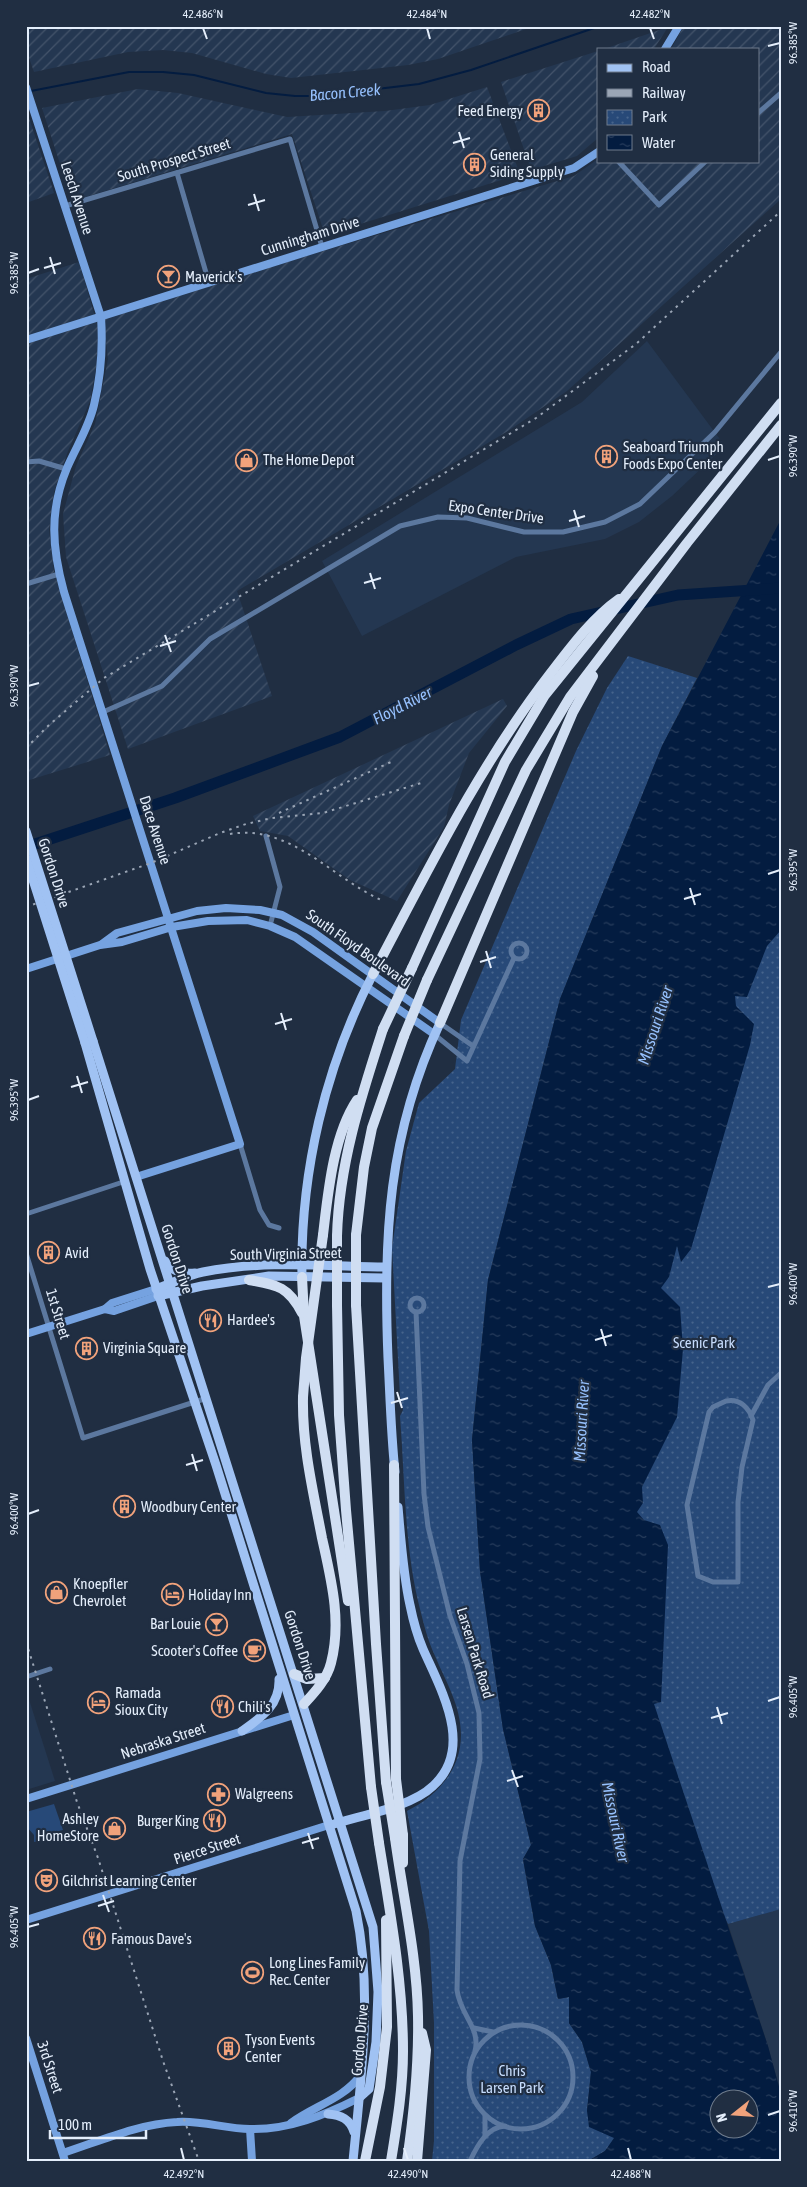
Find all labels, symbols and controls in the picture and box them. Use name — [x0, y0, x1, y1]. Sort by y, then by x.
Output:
text: 42.486°N — [183, 7, 223, 21]
text: 42.484°N — [407, 7, 447, 21]
text: 42.482°N — [630, 7, 670, 21]
text: 96.385°W — [786, 22, 800, 64]
legend — [597, 48, 760, 162]
text: Road — [642, 58, 671, 75]
water label: Bacon Creek — [309, 80, 382, 104]
text: Railway — [642, 84, 686, 101]
building icon: Feed Energy — [527, 99, 551, 123]
place label: Feed Energy — [458, 102, 523, 119]
text: Park — [642, 108, 667, 125]
street label: South Prospect Street — [115, 134, 232, 185]
text: Water — [642, 134, 675, 151]
place label: General Siding Supply — [490, 146, 564, 180]
building icon: General Siding Supply — [462, 152, 486, 176]
street label: Leech Avenue — [58, 159, 97, 237]
street label: Cunningham Drive — [259, 212, 361, 259]
text: 96.385°W — [7, 252, 21, 294]
bar icon: Maverick's — [157, 265, 181, 289]
place label: Maverick's — [185, 268, 243, 285]
text: 96.390°W — [786, 435, 800, 477]
place label: Seaboard Triumph Foods Expo Center — [623, 438, 724, 472]
building icon: Seaboard Triumph Foods Expo Center — [595, 444, 619, 468]
shop icon: The Home Depot — [235, 448, 259, 472]
place label: The Home Depot — [263, 451, 355, 468]
street label: Expo Center Drive — [447, 496, 545, 527]
text: 96.390°W — [7, 665, 21, 707]
water label: Floyd River — [369, 682, 436, 728]
street label: Dace Avenue — [136, 793, 175, 867]
street label: Gordon Drive — [35, 836, 74, 910]
text: 96.395°W — [786, 849, 800, 891]
street label: South Floyd Boulevard — [303, 905, 413, 990]
water label: Missouri River — [634, 982, 677, 1067]
text: 96.395°W — [7, 1079, 21, 1121]
street label: Gordon Drive — [158, 1222, 197, 1296]
building icon: Avid — [37, 1241, 61, 1265]
place label: Avid — [65, 1244, 89, 1261]
street label: South Virginia Street — [230, 1244, 342, 1263]
text: 96.400°W — [786, 1263, 800, 1305]
street label: 1st Street — [43, 1287, 74, 1341]
restaurant icon: Hardee's — [199, 1308, 223, 1332]
place label: Hardee's — [227, 1311, 275, 1328]
park label: Scenic Park — [673, 1334, 735, 1351]
building icon: Virginia Square — [75, 1336, 99, 1360]
place label: Virginia Square — [103, 1339, 186, 1356]
water label: Missouri River — [570, 1378, 592, 1462]
text: 96.400°W — [7, 1493, 21, 1535]
building icon: Woodbury Center — [113, 1495, 137, 1519]
place label: Woodbury Center — [141, 1498, 236, 1515]
place label: Knoepfler Chevrolet — [73, 1575, 128, 1609]
shop icon: Knoepfler Chevrolet — [45, 1581, 69, 1605]
hotel icon: Holiday Inn — [160, 1583, 184, 1607]
place label: Holiday Inn — [188, 1586, 252, 1603]
street label: Larsen Park Road — [454, 1605, 497, 1700]
street label: Gordon Drive — [281, 1608, 320, 1682]
bar icon: Bar Louie — [205, 1612, 229, 1636]
place label: Bar Louie — [150, 1615, 201, 1632]
cafe icon: Scooter's Coffee — [242, 1639, 266, 1663]
place label: Scooter's Coffee — [151, 1642, 238, 1659]
text: 96.405°W — [786, 1676, 800, 1718]
place label: Ramada Sioux City — [115, 1684, 168, 1718]
hotel icon: Ramada Sioux City — [87, 1690, 111, 1714]
restaurant icon: Chili's — [210, 1695, 234, 1719]
place label: Chili's — [238, 1698, 271, 1715]
street label: Nebraska Street — [119, 1719, 207, 1762]
water label: Missouri River — [599, 1780, 634, 1865]
pharmacy icon: Walgreens — [207, 1782, 231, 1806]
place label: Walgreens — [235, 1785, 293, 1802]
restaurant icon: Burger King — [203, 1809, 227, 1833]
place label: Ashley HomeStore — [37, 1810, 99, 1844]
place label: Burger King — [137, 1812, 200, 1829]
shop icon: Ashley HomeStore — [103, 1816, 127, 1840]
street label: Pierce Street — [171, 1830, 242, 1867]
theatre icon: Gilchrist Learning Center — [34, 1869, 58, 1893]
place label: Gilchrist Learning Center — [62, 1872, 197, 1889]
text: 96.405°W — [7, 1906, 21, 1948]
restaurant icon: Famous Dave's — [83, 1927, 107, 1951]
place label: Famous Dave's — [111, 1930, 192, 1947]
place label: Long Lines Family Rec. Center — [269, 1954, 365, 1988]
sports icon: Long Lines Family Rec. Center — [241, 1960, 265, 1984]
street label: Gordon Drive — [348, 2003, 371, 2077]
place label: Tyson Events Center — [245, 2031, 315, 2065]
building icon: Tyson Events Center — [217, 2037, 241, 2061]
street label: 3rd Street — [34, 2039, 67, 2095]
park label: Chris Larsen Park — [480, 2062, 544, 2096]
north arrow — [710, 2090, 760, 2140]
text: 96.410°W — [786, 2090, 800, 2132]
scale bar — [50, 2107, 146, 2139]
text: N — [713, 2112, 730, 2124]
text: 100 m — [58, 2116, 92, 2133]
text: 42.492°N — [164, 2167, 204, 2181]
text: 42.490°N — [388, 2167, 428, 2181]
text: 42.488°N — [611, 2167, 651, 2181]

